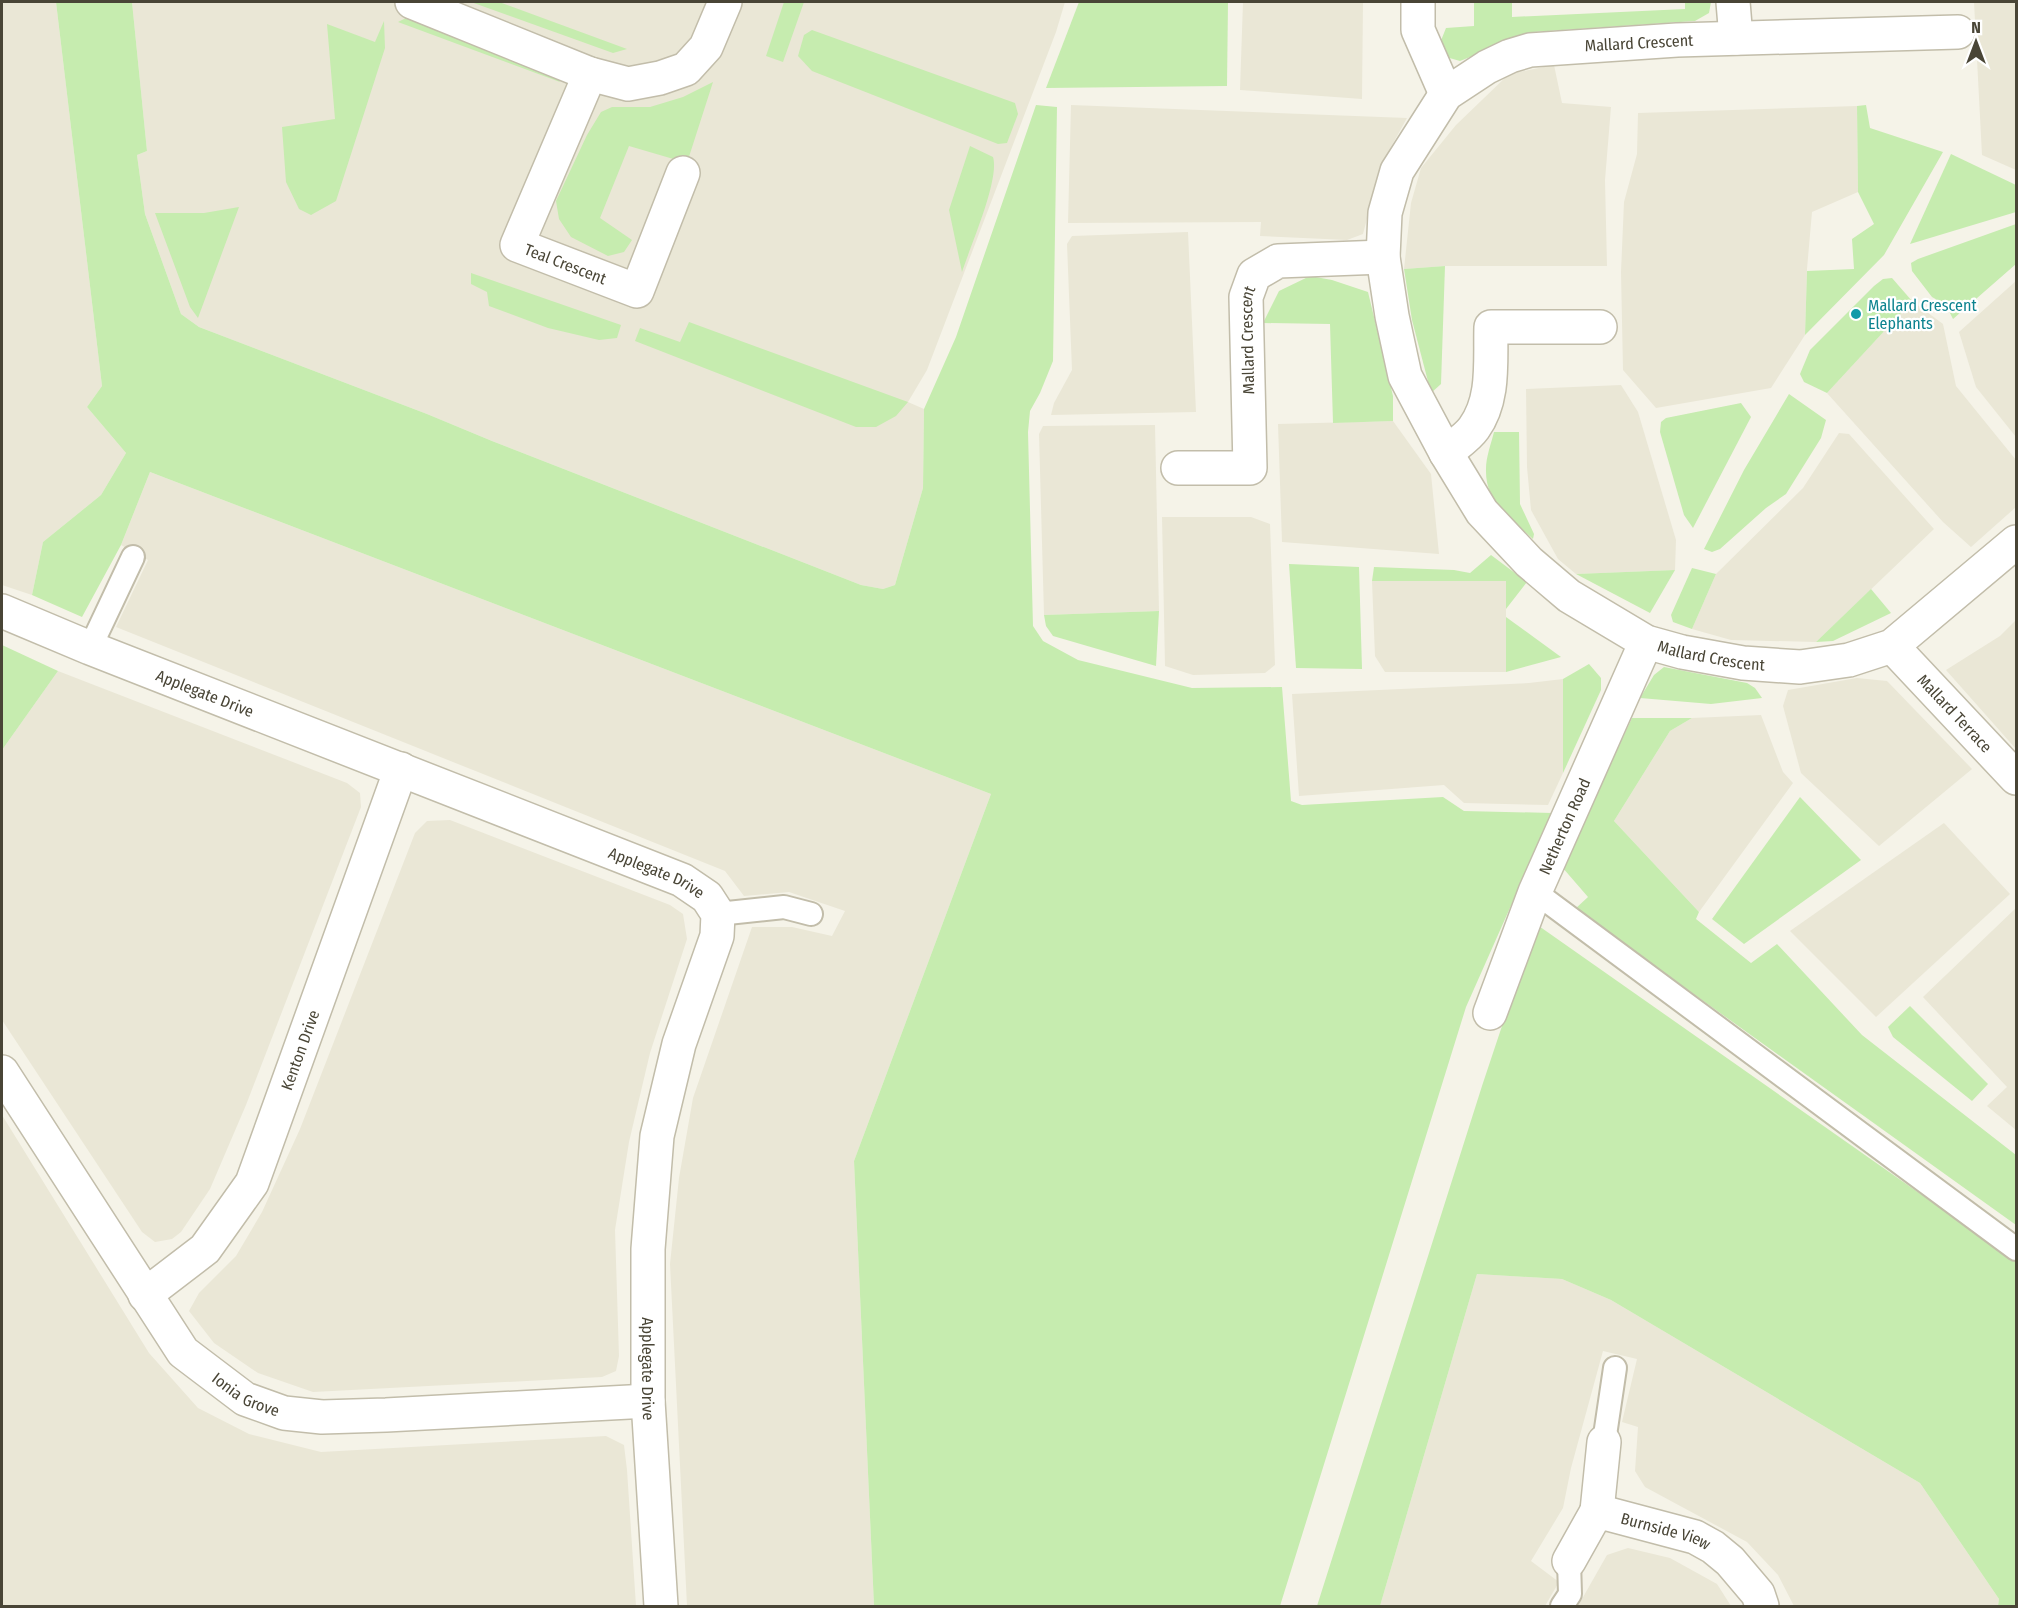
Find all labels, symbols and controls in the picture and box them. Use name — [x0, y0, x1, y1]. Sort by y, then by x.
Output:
north arrow — [1946, 12, 2006, 72]
text: N — [1971, 18, 1981, 37]
street label: Mallard Crescent — [1584, 31, 1694, 55]
street label: Teal Crescent — [522, 239, 610, 288]
street label: Mallard Crescent — [1236, 282, 1259, 395]
place label: Mallard Crescent Elephants — [1868, 296, 1977, 333]
marker: Mallard Crescent Elephants — [1849, 307, 1863, 321]
street label: Mallard Crescent — [1655, 636, 1766, 674]
street label: Applegate Drive — [154, 665, 257, 721]
street label: Mallard Terrace — [1914, 670, 1996, 756]
street label: Netherton Road — [1534, 775, 1594, 877]
street label: Applegate Drive — [606, 843, 708, 902]
street label: Kenton Drive — [277, 1007, 323, 1093]
street label: Applegate Drive — [639, 1317, 659, 1421]
street label: Ionia Grove — [209, 1368, 282, 1420]
street label: Burnside View — [1619, 1508, 1715, 1554]

